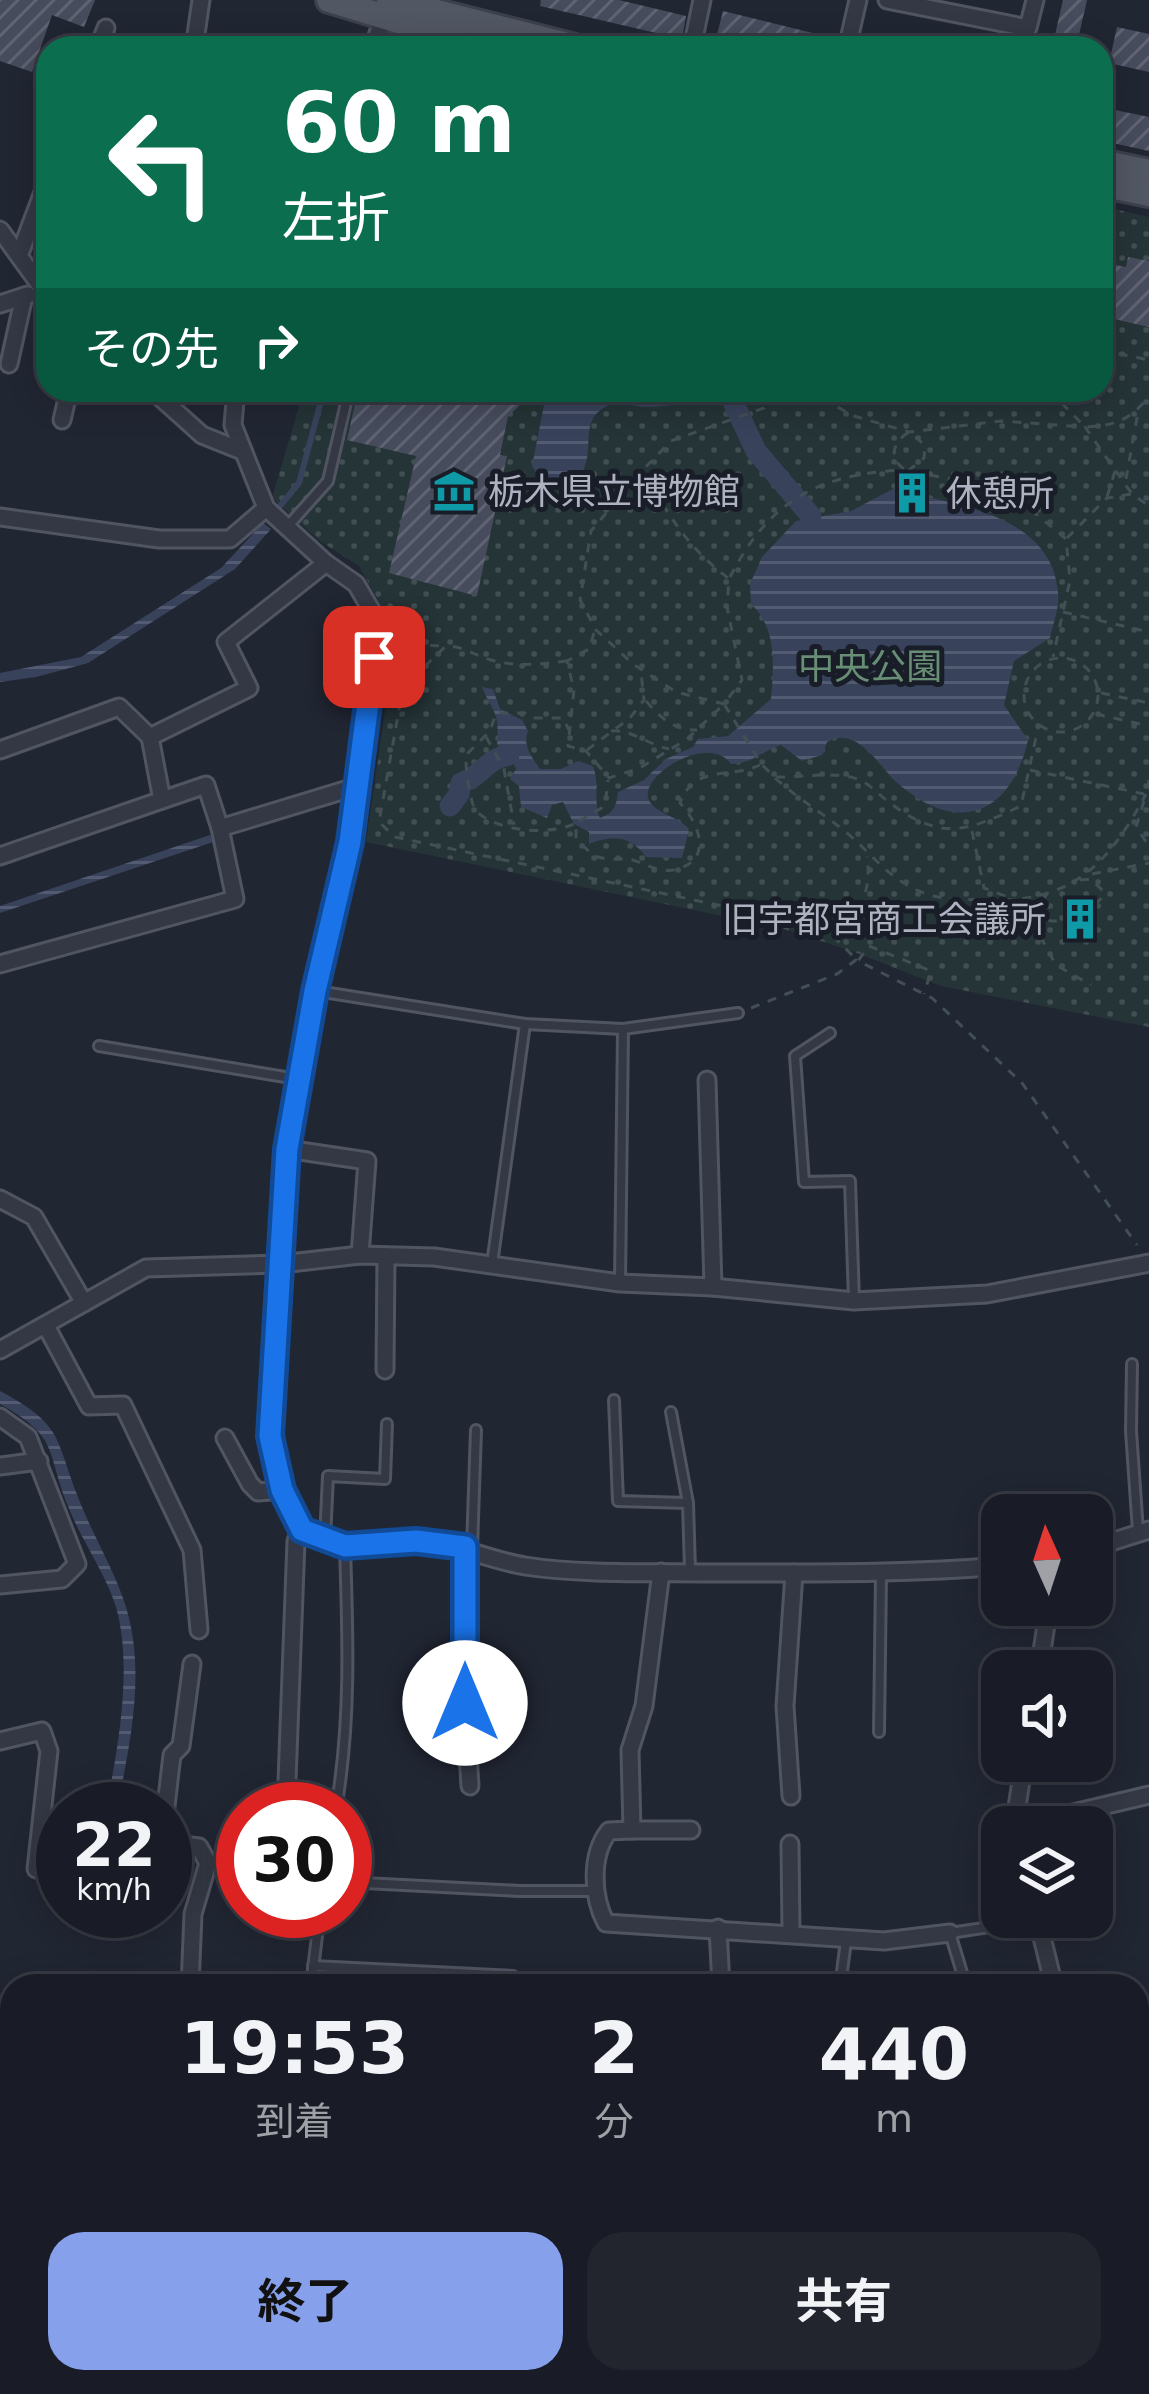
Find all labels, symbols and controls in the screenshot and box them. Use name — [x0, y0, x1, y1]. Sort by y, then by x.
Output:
text: 60 m — [282, 74, 516, 172]
icon: left — [84, 84, 240, 240]
text: 左折 — [282, 187, 390, 250]
icon: right — [243, 312, 309, 378]
text: その先 — [84, 323, 219, 376]
museum icon: 栃木県立博物館 — [431, 468, 477, 514]
building icon: 休憩所 — [889, 470, 935, 516]
place label: 栃木県立博物館 — [488, 471, 740, 512]
place label: 休憩所 — [946, 473, 1054, 514]
pin — [323, 606, 425, 708]
icon: arrive — [341, 624, 407, 690]
park label: 中央公園 — [798, 646, 942, 687]
building icon: 旧宇都宮商工会議所 — [1057, 896, 1103, 942]
place label: 旧宇都宮商工会議所 — [722, 899, 1046, 940]
north arrow — [981, 1494, 1113, 1626]
map controls — [981, 1494, 1113, 1938]
position arrow — [402, 1640, 528, 1766]
button: sound — [981, 1650, 1113, 1782]
speed limit sign: 30 — [216, 1782, 372, 1938]
button: layers — [981, 1806, 1113, 1938]
text: 22 — [72, 1810, 156, 1880]
text: km/h — [76, 1872, 152, 1907]
text: 19:53 — [180, 2006, 409, 2090]
text: 2 — [589, 2006, 639, 2090]
text: 440 — [819, 2012, 969, 2096]
text: m — [875, 2096, 913, 2141]
text: 到着 — [255, 2099, 333, 2144]
text: 分 — [594, 2099, 633, 2144]
button: 終了 — [48, 2232, 563, 2370]
button: 共有 — [587, 2232, 1101, 2370]

